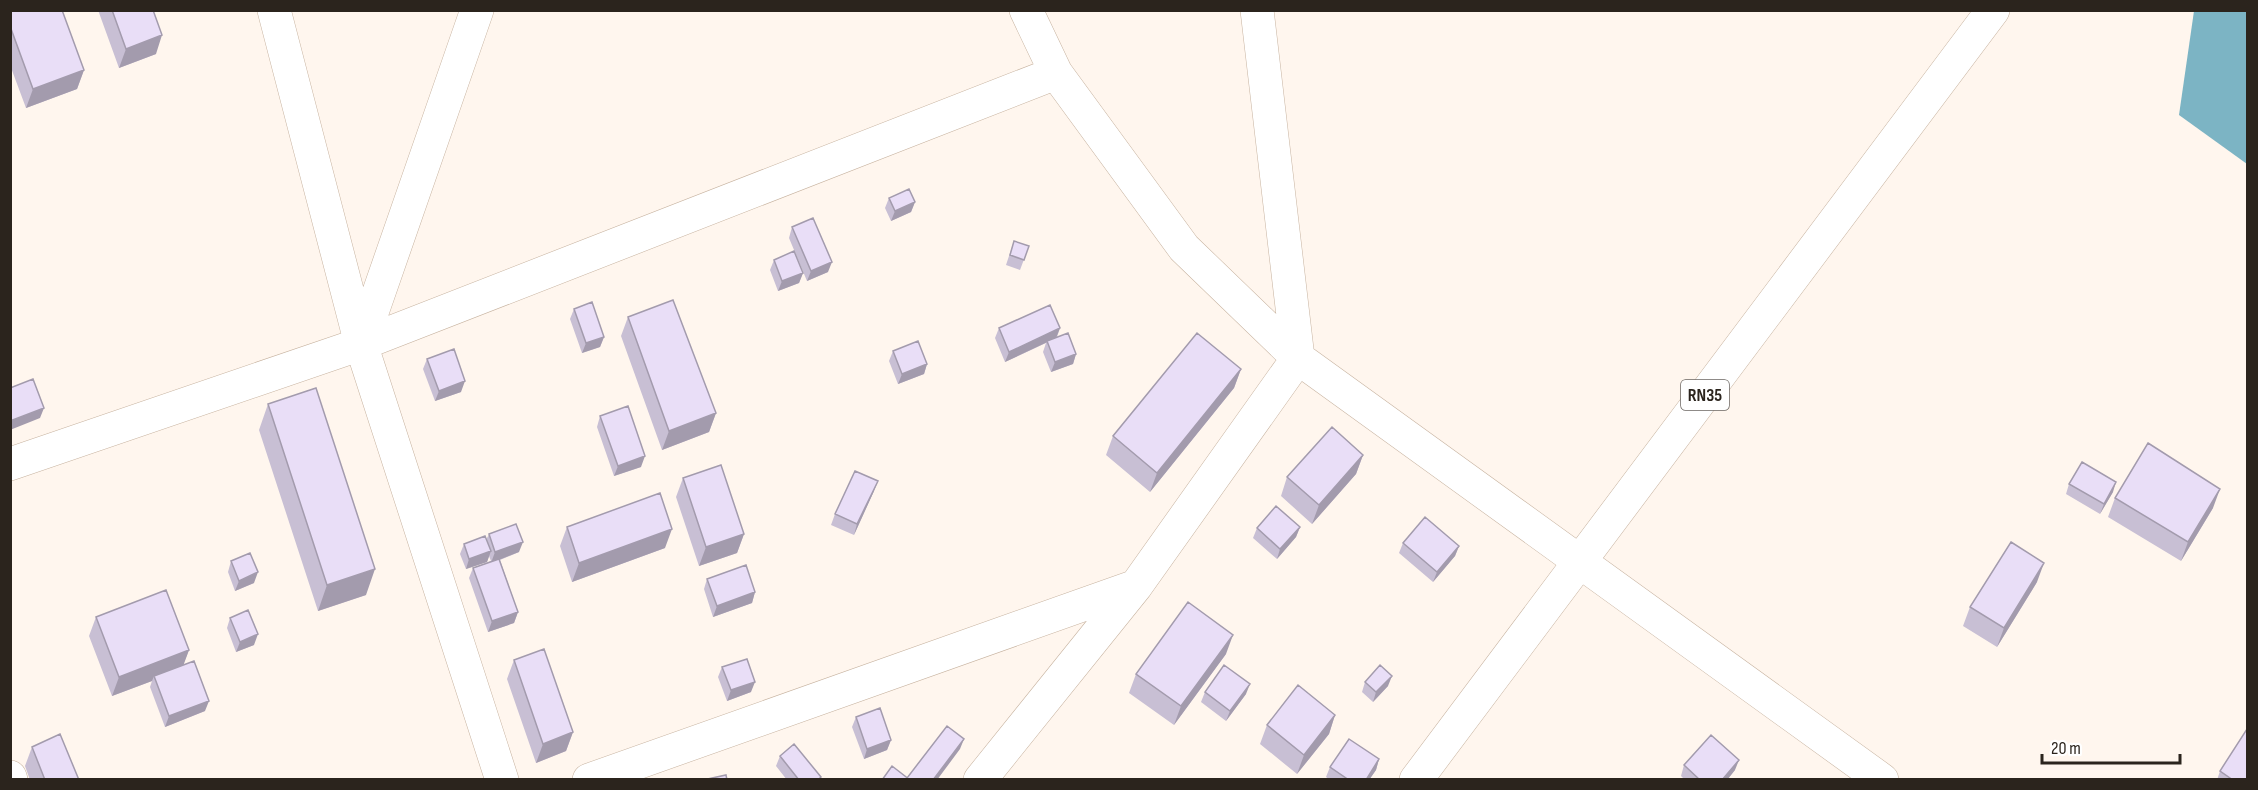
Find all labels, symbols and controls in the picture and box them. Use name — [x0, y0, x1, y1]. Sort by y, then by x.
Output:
road number: RN35 — [1681, 380, 1729, 410]
scale bar — [2042, 727, 2180, 765]
text: 20 m — [2051, 738, 2081, 759]

